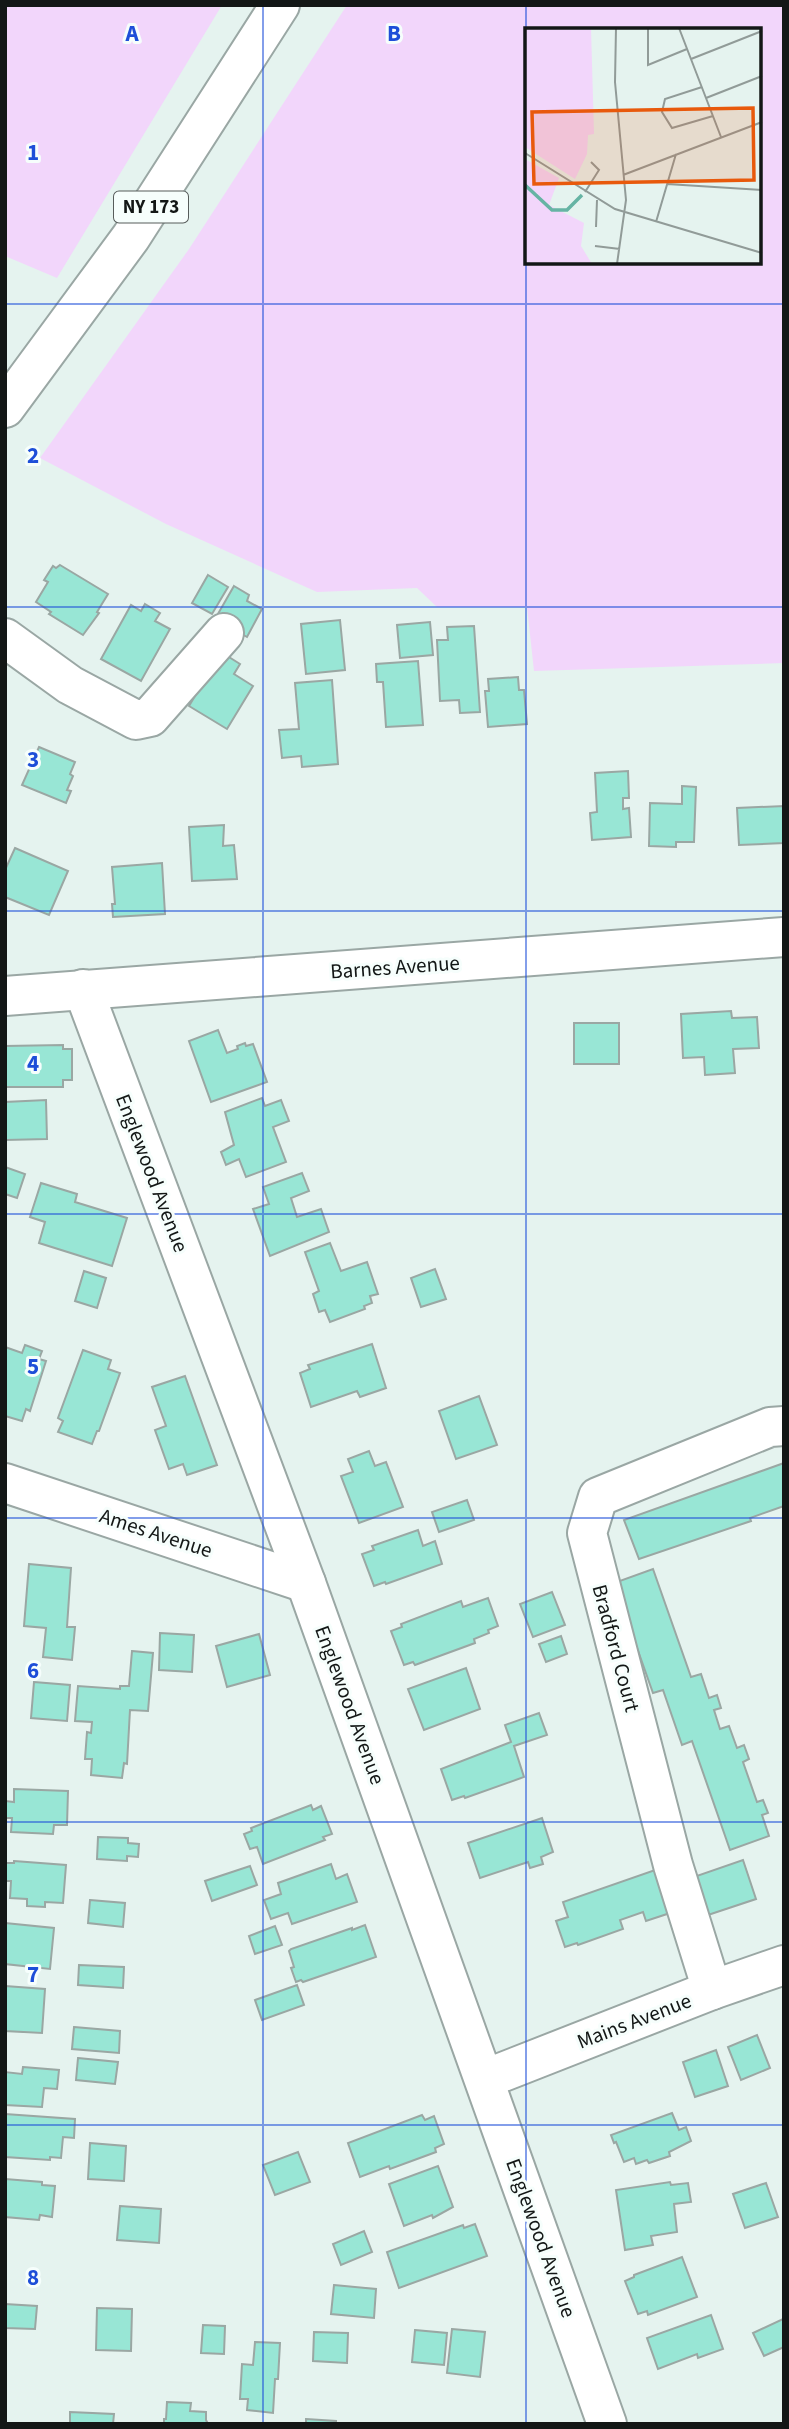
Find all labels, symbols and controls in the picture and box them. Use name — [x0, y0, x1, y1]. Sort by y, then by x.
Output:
text: A — [124, 17, 139, 50]
text: B — [387, 17, 401, 50]
inset map — [525, 28, 761, 264]
text: 1 — [27, 136, 39, 169]
road number: NY 173 — [114, 192, 188, 223]
text: 2 — [27, 439, 39, 472]
text: 3 — [27, 743, 39, 776]
street label: Barnes Avenue — [329, 948, 461, 986]
text: 4 — [27, 1047, 39, 1080]
street label: Englewood Avenue — [108, 1089, 196, 1257]
text: 5 — [27, 1350, 39, 1383]
street label: Ames Avenue — [96, 1501, 216, 1565]
street label: Bradford Court — [585, 1581, 647, 1715]
street label: Englewood Avenue — [307, 1621, 393, 1789]
text: 6 — [27, 1654, 39, 1687]
text: 7 — [27, 1958, 39, 1991]
street label: Mains Avenue — [573, 1985, 695, 2057]
street label: Englewood Avenue — [498, 2154, 584, 2322]
text: 8 — [27, 2261, 39, 2294]

